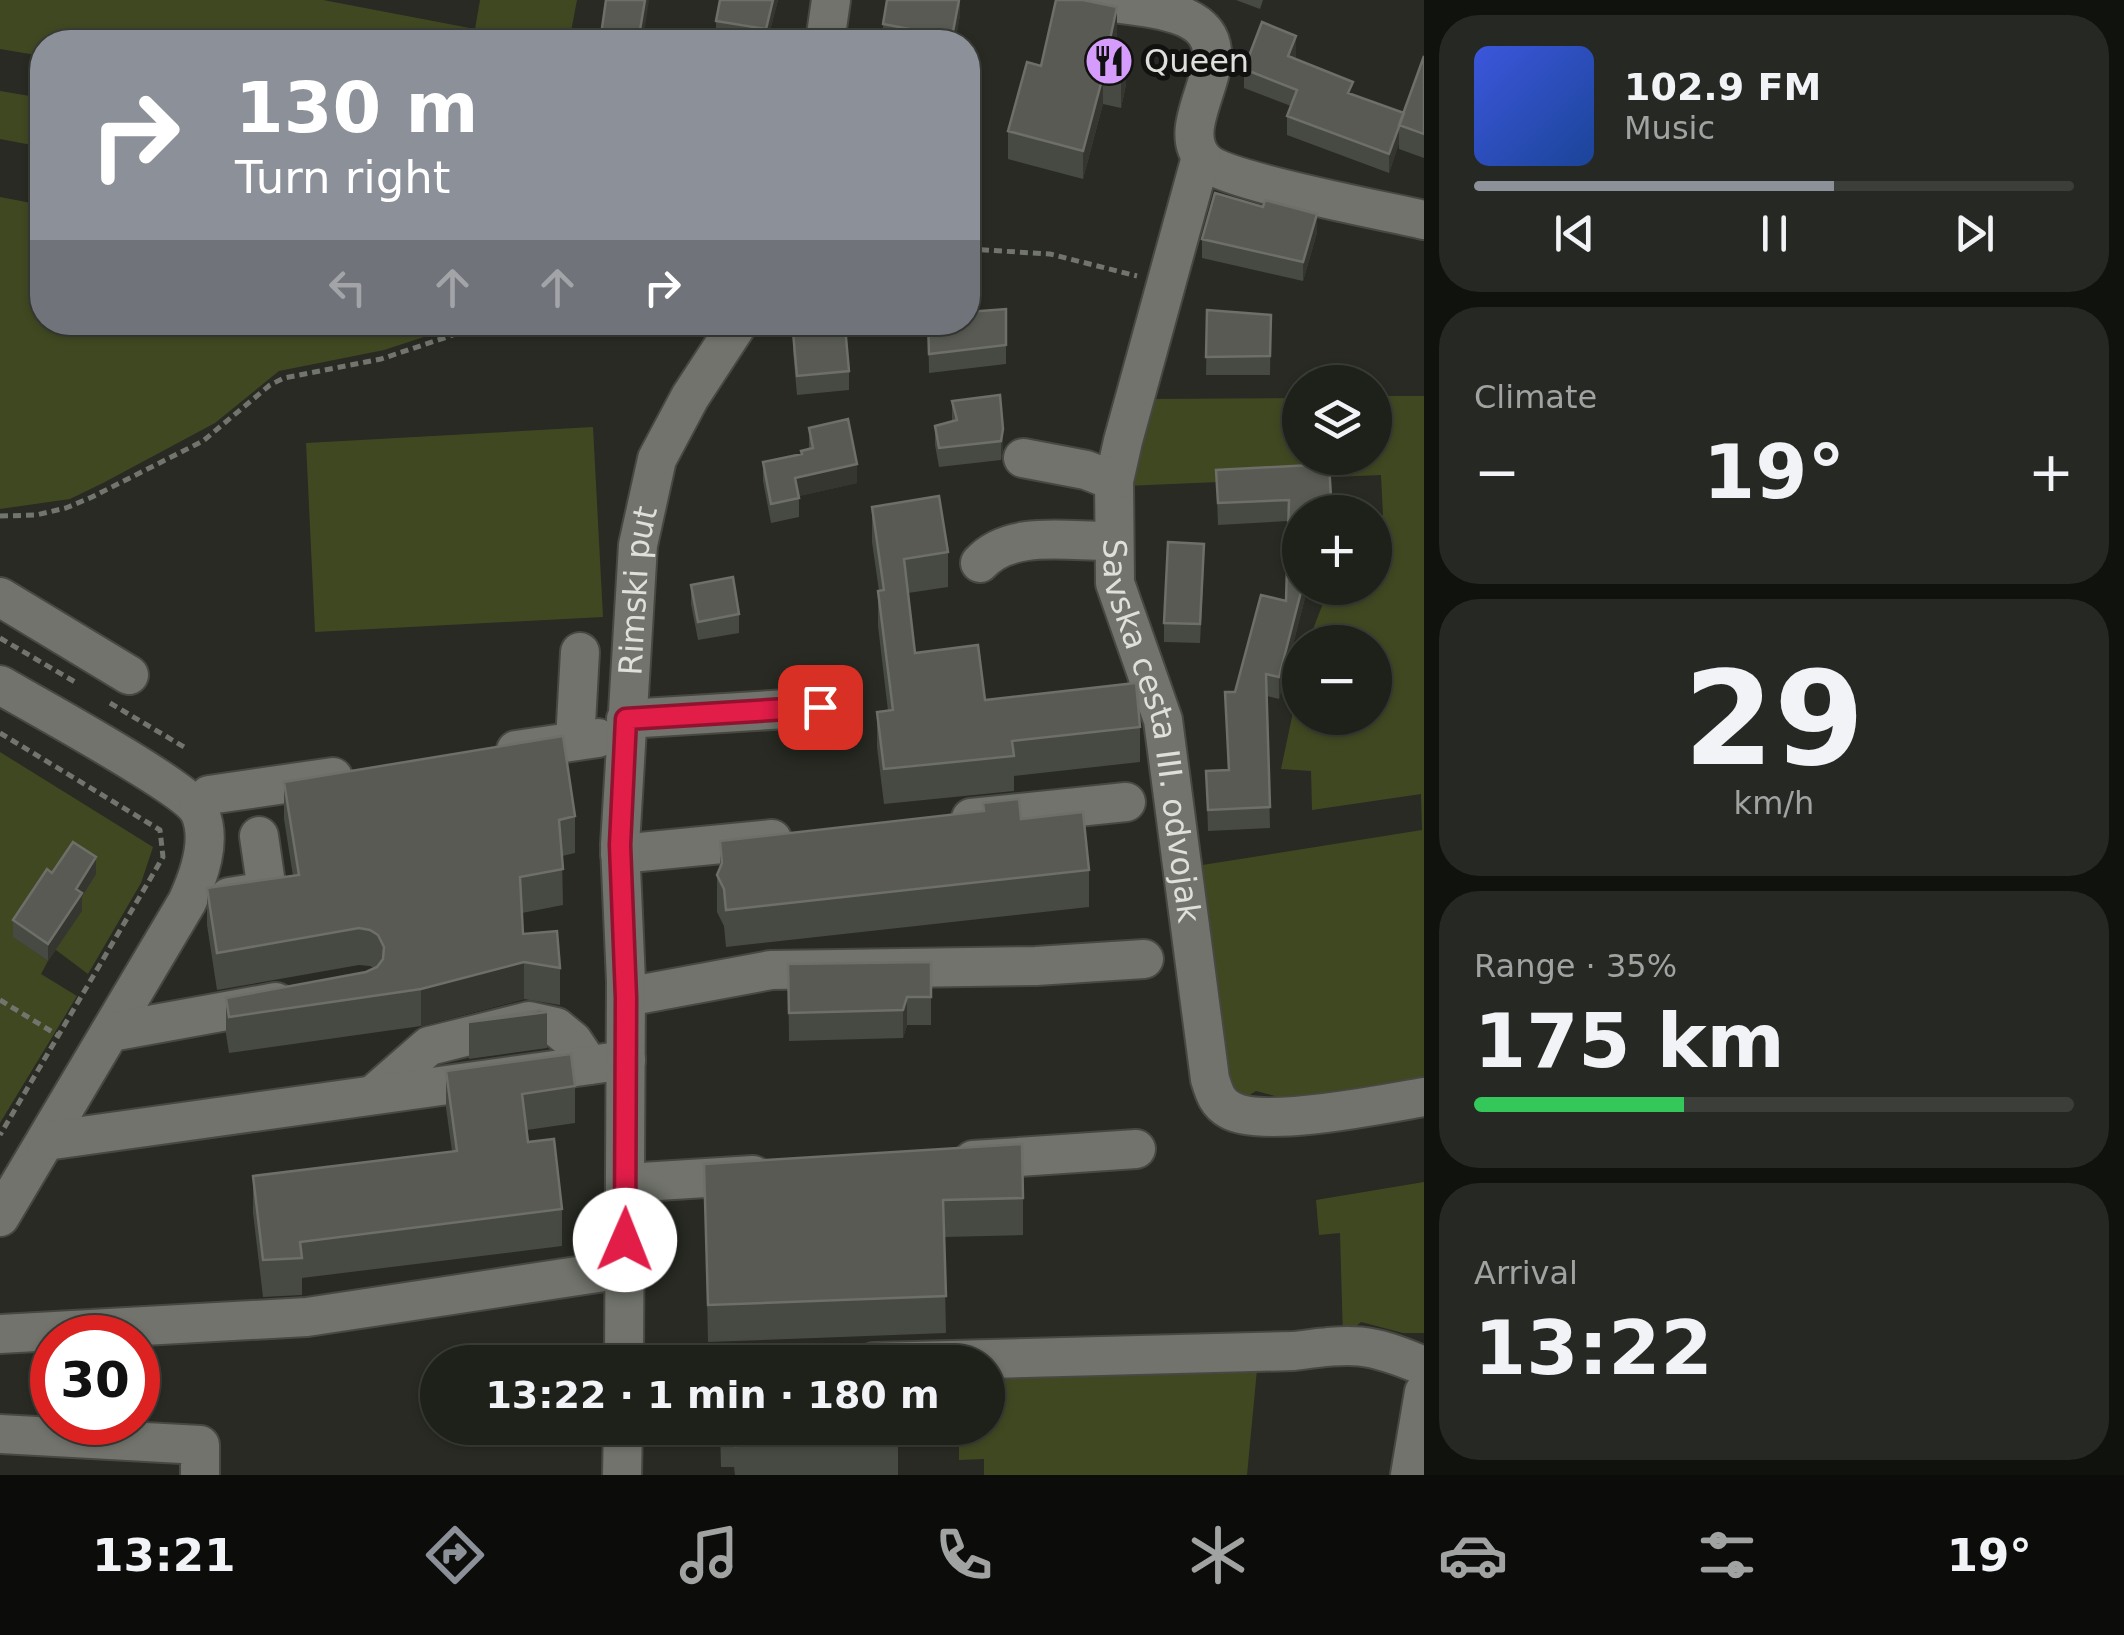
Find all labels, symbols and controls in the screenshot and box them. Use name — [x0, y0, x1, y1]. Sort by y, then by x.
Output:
restaurant icon: Queen — [1083, 35, 1135, 87]
place label: Queen — [1144, 42, 1249, 80]
text: 102.9 FM — [1624, 65, 1821, 109]
text: 130 m — [235, 67, 478, 149]
icon: right — [70, 70, 200, 200]
text: Music — [1624, 109, 1715, 147]
text: Turn right — [235, 151, 450, 204]
icon: previous — [1547, 206, 1602, 261]
icon: pause — [1747, 206, 1802, 261]
icon: next — [1947, 206, 2002, 261]
icon: left — [320, 260, 375, 315]
icon: ahead — [425, 260, 480, 315]
icon: ahead — [530, 260, 585, 315]
icon: right — [635, 260, 690, 315]
map controls — [1282, 365, 1392, 735]
button: layers — [1282, 365, 1392, 475]
text: Climate — [1474, 378, 1597, 416]
text: 19° — [1703, 428, 1845, 516]
text: − — [1474, 440, 1520, 504]
text: + — [2028, 440, 2074, 504]
button: + — [1282, 495, 1392, 605]
street label: Rimski put — [611, 503, 665, 676]
street label: Savska cesta III. odvojak — [1096, 538, 1208, 925]
button: − — [1282, 625, 1392, 735]
text: 29 — [1684, 643, 1864, 795]
pin — [778, 665, 863, 750]
icon: arrive — [793, 680, 848, 735]
text: km/h — [1734, 784, 1814, 822]
text: Range · 35% — [1474, 947, 1677, 985]
text: 175 km — [1474, 997, 1785, 1085]
position arrow — [573, 1188, 677, 1292]
text: Arrival — [1474, 1254, 1578, 1292]
text: 13:22 — [1474, 1304, 1713, 1392]
speed limit sign: 30 — [30, 1315, 160, 1445]
text: 13:22 · 1 min · 180 m — [485, 1373, 940, 1417]
icon: directions — [420, 1520, 490, 1590]
icon: music — [674, 1520, 744, 1590]
icon: phone — [929, 1520, 999, 1590]
icon: climate — [1183, 1520, 1253, 1590]
icon: car — [1438, 1520, 1508, 1590]
icon: filters — [1692, 1520, 1762, 1590]
text: 13:21 — [92, 1529, 235, 1582]
text: 19° — [1947, 1529, 2032, 1582]

